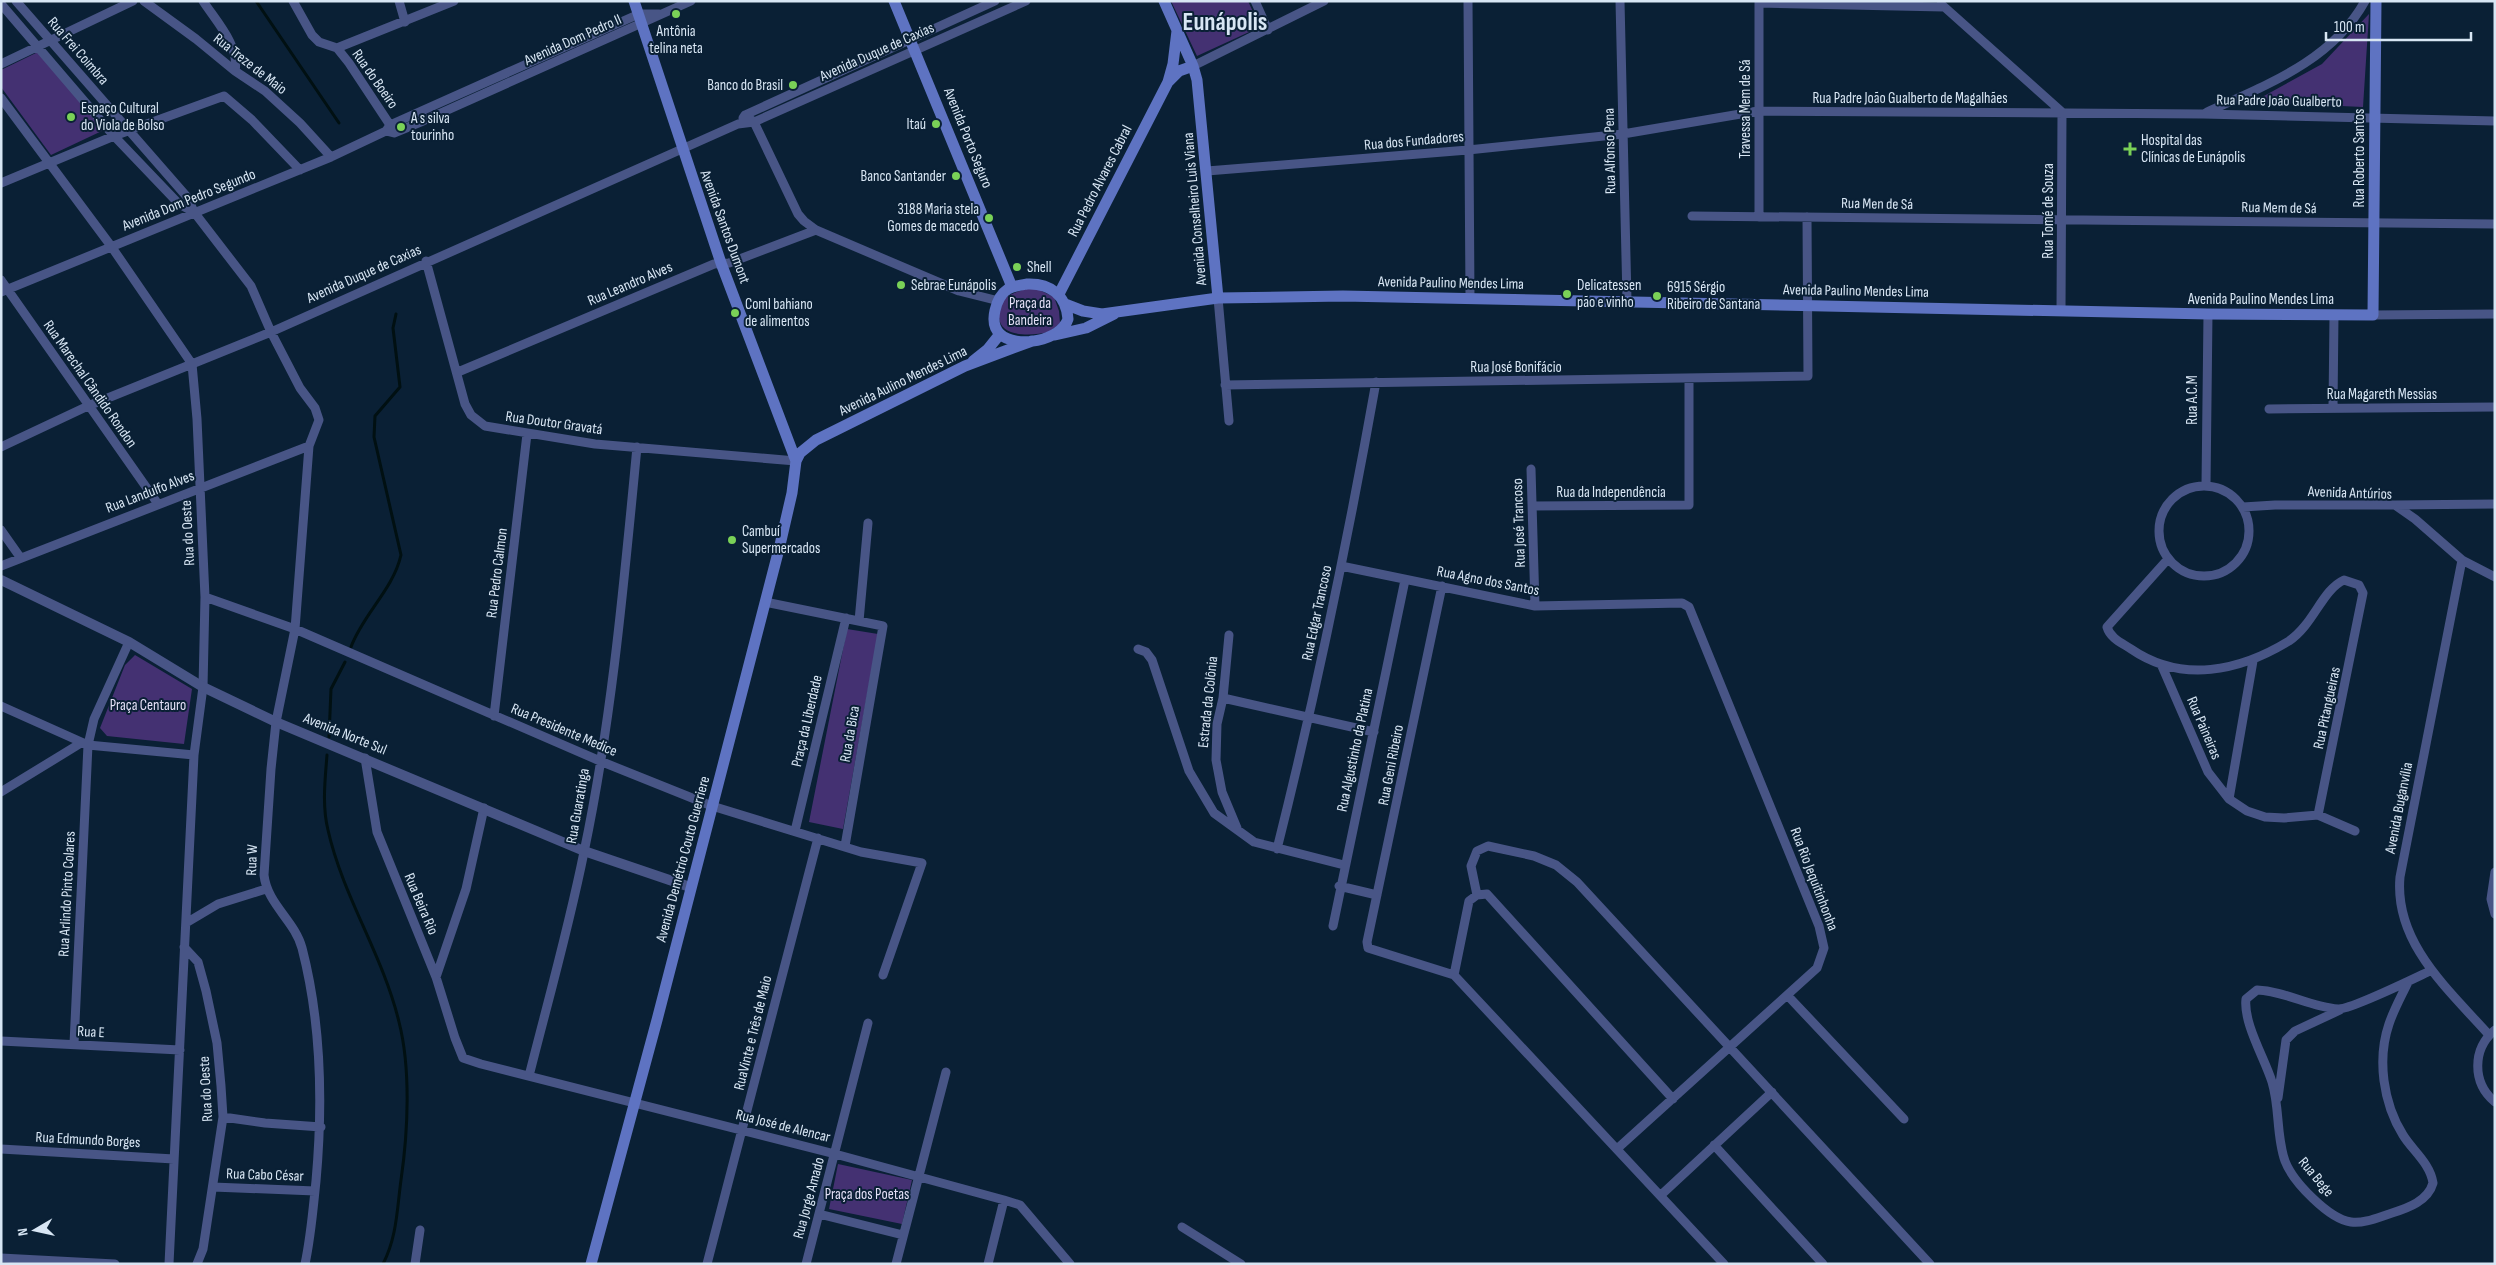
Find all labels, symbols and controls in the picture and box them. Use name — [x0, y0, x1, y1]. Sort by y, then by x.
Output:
district label: Eunápolis — [1183, 7, 1267, 38]
marker: Antônia telina neta — [670, 8, 682, 20]
street label: Avenida Dom Pedro II — [520, 10, 625, 70]
scale bar — [2326, 10, 2471, 42]
street label: Rua Frei Coimbra — [43, 13, 113, 89]
street label: Avenida Duque de Caxias — [816, 18, 937, 86]
text: 100 m — [2334, 18, 2365, 37]
place label: Antônia telina neta — [649, 22, 703, 58]
street label: Rua Treze de Maio — [209, 29, 291, 99]
street label: Rua do Boeiro — [348, 46, 402, 112]
street label: Travessa Mem de Sá — [1736, 59, 1755, 158]
place label: Banco do Brasil — [707, 76, 783, 95]
marker: Banco do Brasil — [787, 79, 799, 91]
street label: Avenida Porto Seguro — [939, 84, 997, 191]
street label: Rua Padre João Gualberto de Magalhães — [1812, 89, 2008, 108]
street label: Rua Padre João Gualberto — [2216, 90, 2342, 112]
place label: Espaço Cultural do Viola de Bolso — [81, 99, 165, 135]
street label: Rua Alfonso Pena — [1600, 108, 1620, 194]
place label: A s silva tourinho — [410, 109, 454, 145]
street label: Rua Roberto Santos — [2350, 109, 2369, 207]
marker: Espaço Cultural do Viola de Bolso — [65, 111, 77, 123]
place label: Itaú — [906, 115, 926, 134]
marker: Itaú — [930, 118, 942, 130]
marker: A s silva tourinho — [395, 121, 407, 133]
street label: Rua Pedro Alvares Cabral — [1064, 122, 1136, 240]
street label: Rua dos Fundadores — [1363, 127, 1465, 155]
place label: Hospital das Clínicas de Eunápolis — [2141, 131, 2245, 167]
street label: Avenida Conselheiro Luis Viana — [1179, 132, 1211, 287]
marker: Hospital das Clínicas de Eunápolis — [2123, 142, 2137, 156]
street label: Rua Tomé de Souza — [2039, 163, 2058, 259]
street label: Avenida Dom Pedro Segundo — [119, 165, 258, 236]
street label: Avenida Santos Dumont — [695, 167, 754, 287]
place label: Banco Santander — [861, 167, 947, 186]
marker: Banco Santander — [950, 170, 962, 182]
street label: Rua Men de Sá — [1841, 194, 1913, 214]
street label: Rua Mem de Sá — [2241, 198, 2317, 218]
place label: 3188 Maria stela Gomes de macedo — [887, 200, 979, 236]
marker: 3188 Maria stela Gomes de macedo — [983, 212, 995, 224]
street label: Avenida Duque de Caxias — [303, 240, 424, 308]
street label: Rua Leandro Alves — [585, 258, 675, 310]
place label: Shell — [1027, 258, 1051, 277]
marker: Shell — [1011, 261, 1023, 273]
street label: Avenida Paulino Mendes Lima — [1377, 272, 1524, 294]
place label: Sebrae Eunápolis — [911, 276, 996, 295]
place label: Delicatessen pão e vinho — [1577, 276, 1641, 312]
place label: 6915 Sérgio Ribeiro de Santana — [1667, 278, 1761, 314]
marker: Sebrae Eunápolis — [895, 279, 907, 291]
street label: Avenida Paulino Mendes Lima — [1782, 280, 1929, 302]
marker: Delicatessen pão e vinho — [1561, 288, 1573, 300]
marker: 6915 Sérgio Ribeiro de Santana — [1651, 290, 1663, 302]
street label: Avenida Paulino Mendes Lima — [2187, 290, 2334, 309]
park label: Praça da Bandeira — [1008, 294, 1052, 330]
place label: Coml bahiano de alimentos — [745, 295, 813, 331]
marker: Coml bahiano de alimentos — [729, 307, 741, 319]
street label: Rua Marechal Cândido Rondon — [39, 317, 141, 451]
street label: Avenida Aulino Mendes Lima — [835, 342, 970, 421]
street label: Rua José Bonifácio — [1470, 358, 1562, 377]
street label: Rua A.C.M — [2183, 375, 2202, 425]
street label: Rua Magareth Messias — [2327, 385, 2437, 404]
street label: Rua Doutor Gravatá — [504, 407, 604, 439]
street label: Rua Landulfo Alves — [103, 466, 197, 518]
street label: Rua José Trancoso — [1508, 478, 1530, 568]
street label: Avenida Antúrios — [2307, 482, 2392, 504]
street label: Rua da Independência — [1556, 483, 1666, 502]
street label: Rua do Oeste — [177, 500, 199, 566]
place label: Cambuí Supermercados — [742, 522, 820, 558]
street label: Rua Pedro Calmon — [482, 527, 512, 619]
marker: Cambuí Supermercados — [726, 534, 738, 546]
street label: Rua Agno dos Santos — [1435, 562, 1541, 600]
street label: Rua Edgar Trancoso — [1298, 564, 1336, 662]
street label: Estrada da Colônia — [1194, 655, 1222, 749]
street label: Rua Pitangueiras — [2309, 665, 2345, 751]
street label: Praça da Liberdade — [787, 673, 827, 769]
street label: Rua Algustinho da Platina — [1333, 686, 1377, 814]
street label: Rua Paineiras — [2182, 694, 2226, 762]
park label: Praça Centauro — [110, 696, 186, 715]
street label: Rua Presidente Medice — [508, 699, 620, 761]
street label: Rua da Bica — [836, 704, 864, 764]
street label: Avenida Norte Sul — [300, 708, 389, 759]
street label: Rua Geni Ribeiro — [1374, 723, 1408, 807]
street label: Avenida Buganvília — [2381, 760, 2417, 856]
street label: Rua Guaratinga — [562, 767, 594, 845]
street label: Avenida Demétrio Couto Guerriere — [651, 774, 714, 945]
street label: Rua Rio Jequitinhonha — [1786, 825, 1843, 934]
street label: Rua Arlindo Pinto Colares — [54, 831, 80, 957]
street label: Rua W — [242, 844, 262, 876]
street label: Rua Beira Rio — [400, 870, 442, 938]
street label: RuaVinte e Três de Maio — [730, 974, 776, 1092]
street label: Rua E — [77, 1022, 105, 1042]
street label: Rua do Oeste — [195, 1056, 217, 1122]
street label: Rua José de Alencar — [734, 1105, 833, 1147]
street label: Rua Edmundo Borges — [35, 1128, 141, 1152]
street label: Rua Bege — [2294, 1153, 2338, 1201]
street label: Rua Jorge Amado — [789, 1155, 829, 1241]
street label: Rua Cabo César — [226, 1164, 305, 1186]
park label: Praça dos Poetas — [825, 1185, 909, 1204]
north arrow — [10, 1205, 60, 1255]
text: N — [14, 1227, 32, 1237]

